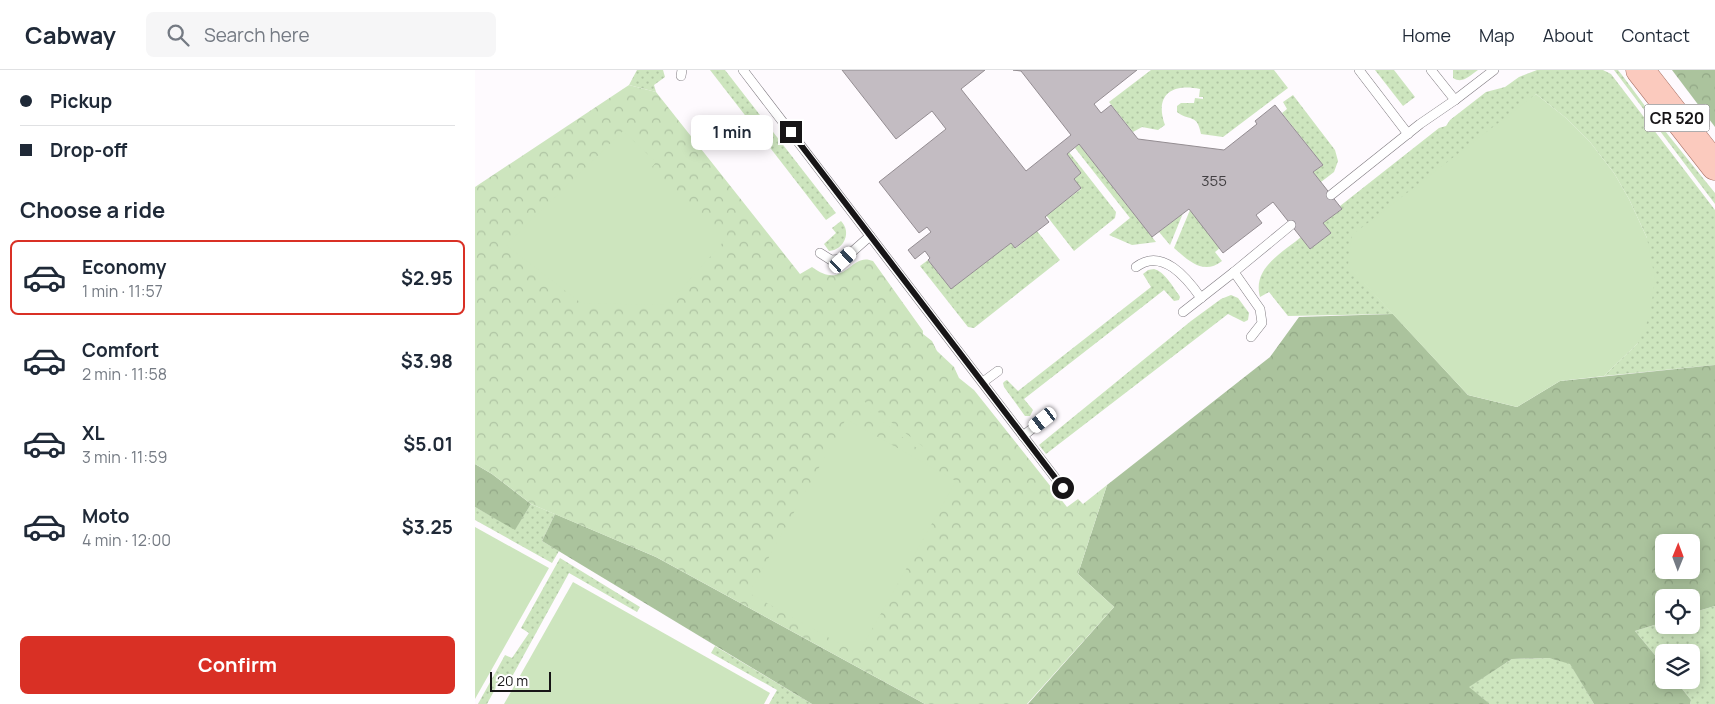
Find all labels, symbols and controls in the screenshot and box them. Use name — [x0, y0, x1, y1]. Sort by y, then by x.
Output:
search box — [146, 12, 496, 57]
text: Cabway — [25, 18, 116, 51]
icon: search — [164, 21, 192, 49]
text: Search here — [204, 22, 310, 48]
text: Home — [1402, 23, 1451, 47]
text: Map — [1479, 23, 1515, 47]
text: About — [1543, 23, 1593, 47]
text: Contact — [1621, 23, 1690, 47]
text: Pickup — [50, 88, 112, 114]
road number: CR 520 — [1645, 104, 1709, 132]
callout: 1 min — [691, 114, 773, 150]
text: 1 min — [712, 121, 752, 143]
route end — [780, 121, 802, 143]
text: Drop-off — [50, 137, 127, 163]
house number: 355 — [1201, 170, 1227, 191]
text: Choose a ride — [20, 195, 165, 225]
car — [826, 244, 859, 276]
text: Economy — [82, 254, 166, 280]
icon: car — [22, 255, 67, 300]
text: $2.95 — [401, 265, 453, 291]
text: 1 min · 11:57 — [82, 280, 163, 302]
text: Comfort — [82, 337, 159, 363]
icon: car — [22, 338, 67, 383]
text: $3.98 — [401, 348, 453, 374]
text: 2 min · 11:58 — [82, 363, 167, 385]
car — [1026, 405, 1059, 435]
text: XL — [82, 420, 105, 446]
icon: car — [22, 421, 67, 466]
text: $5.01 — [403, 431, 453, 457]
text: 3 min · 11:59 — [82, 446, 167, 468]
route start — [1052, 477, 1074, 499]
text: Moto — [82, 503, 129, 529]
icon: car — [22, 504, 67, 549]
text: $3.25 — [402, 514, 453, 540]
text: 4 min · 12:00 — [82, 529, 171, 551]
north arrow — [1655, 534, 1700, 579]
map controls — [1655, 534, 1700, 689]
button: locate — [1655, 589, 1700, 634]
button: Confirm — [20, 636, 455, 694]
button: layers — [1655, 644, 1700, 689]
scale bar — [490, 669, 551, 692]
text: 20 m — [497, 671, 528, 690]

